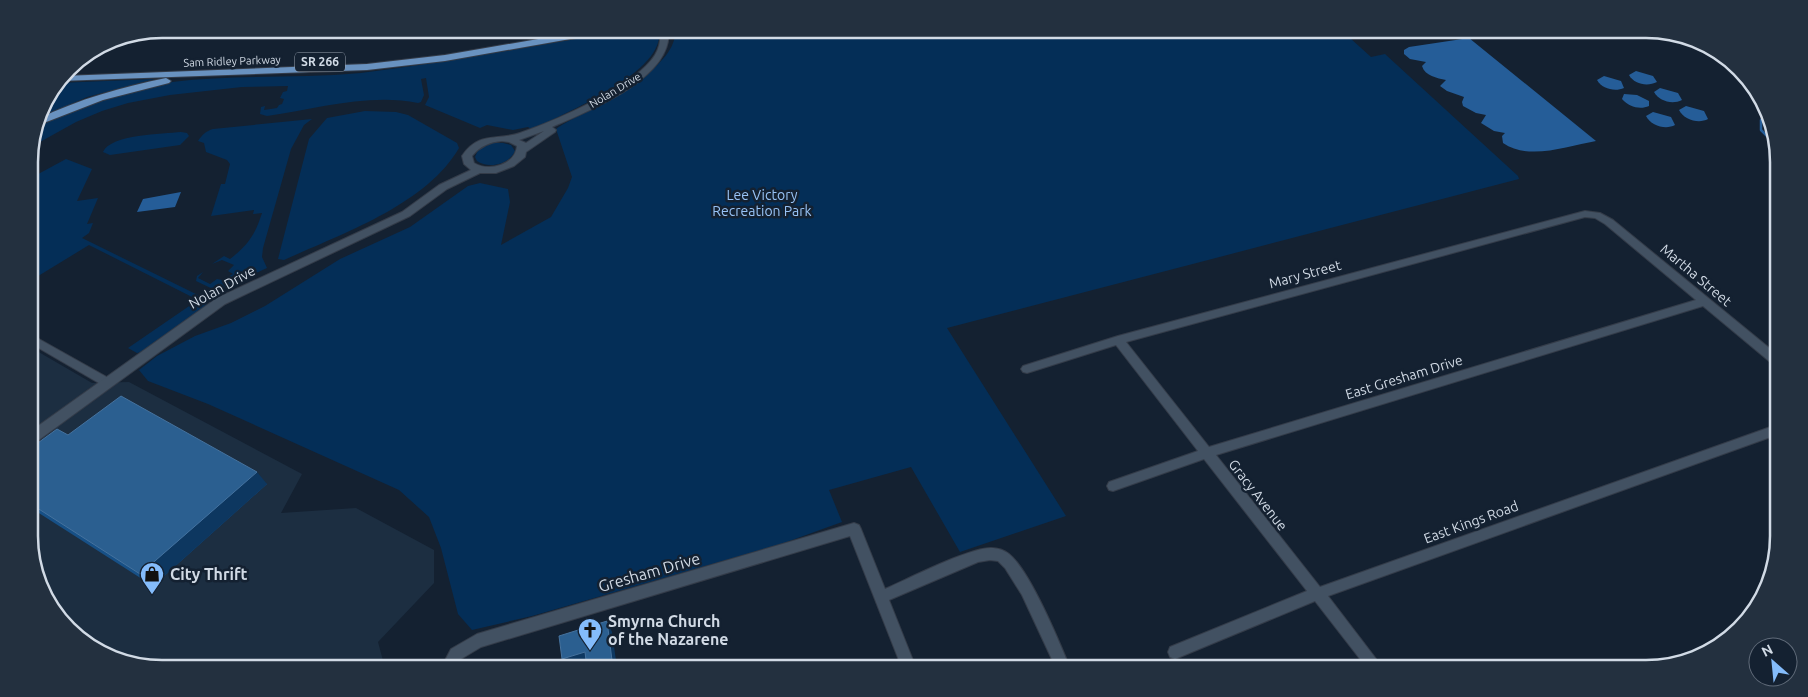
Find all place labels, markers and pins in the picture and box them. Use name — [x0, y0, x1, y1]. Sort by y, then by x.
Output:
shop icon: City Thrift — [139, 561, 165, 595]
place label: City Thrift — [170, 565, 248, 583]
place label: Smyrna Church of the Nazarene — [608, 612, 729, 648]
church icon: Smyrna Church of the Nazarene — [577, 617, 603, 651]

